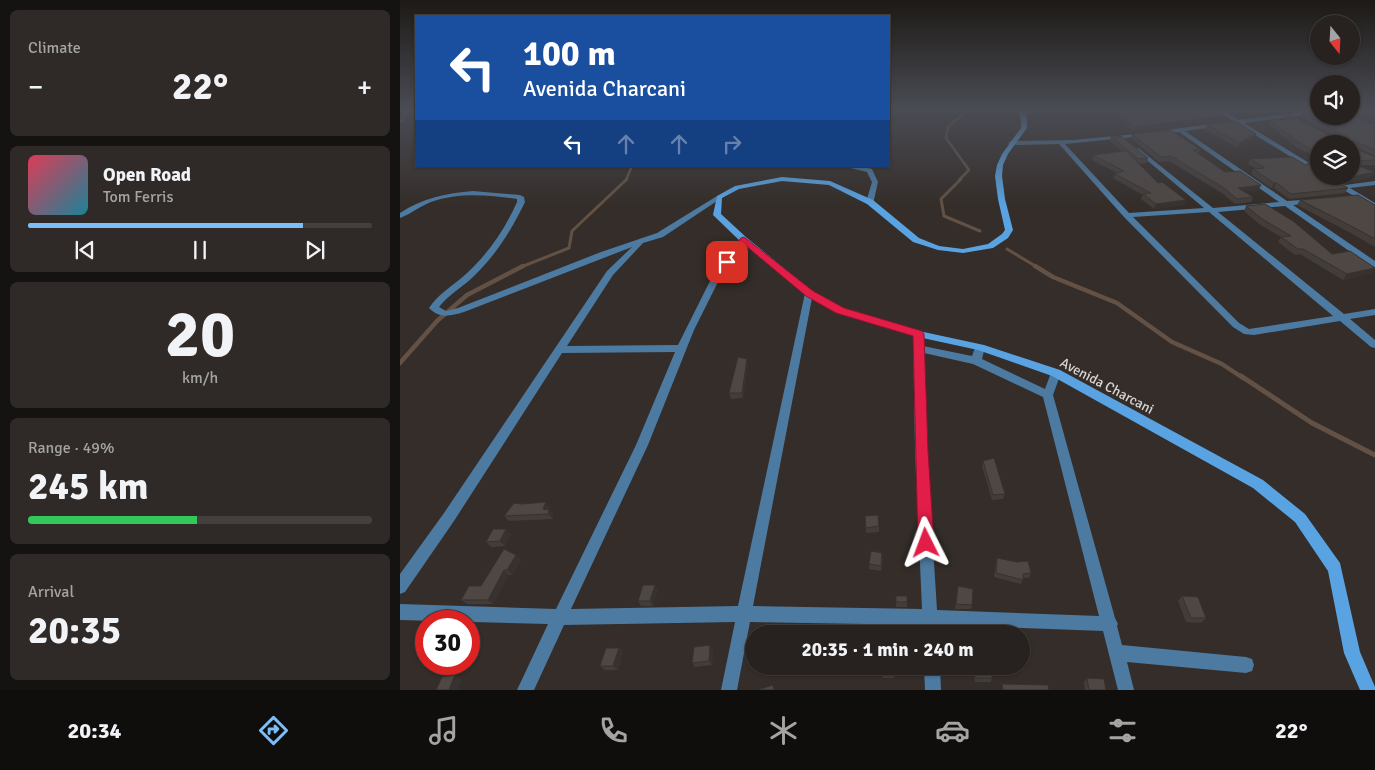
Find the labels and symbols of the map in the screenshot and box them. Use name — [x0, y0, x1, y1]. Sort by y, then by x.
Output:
north arrow — [1310, 15, 1360, 65]
pin — [706, 241, 748, 283]
street label: Avenida Charcani — [1057, 354, 1157, 418]
position arrow — [899, 516, 951, 568]
speed limit sign: 30 — [415, 610, 480, 675]

